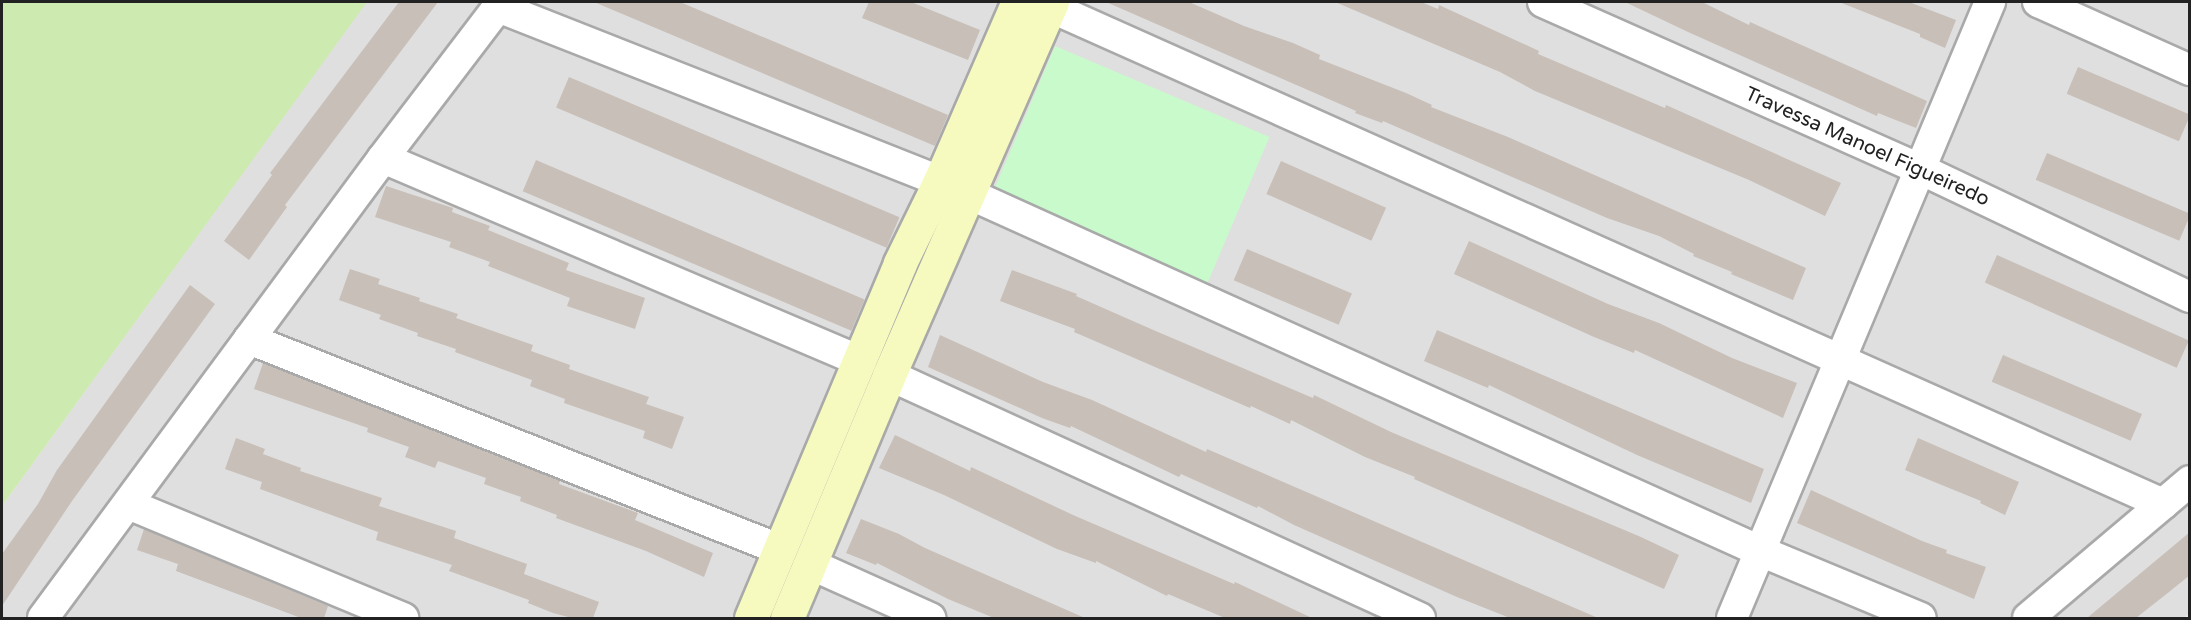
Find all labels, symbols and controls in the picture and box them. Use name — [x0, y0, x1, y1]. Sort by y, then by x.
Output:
street label: Travessa Manoel Figueiredo — [1741, 82, 1993, 212]

